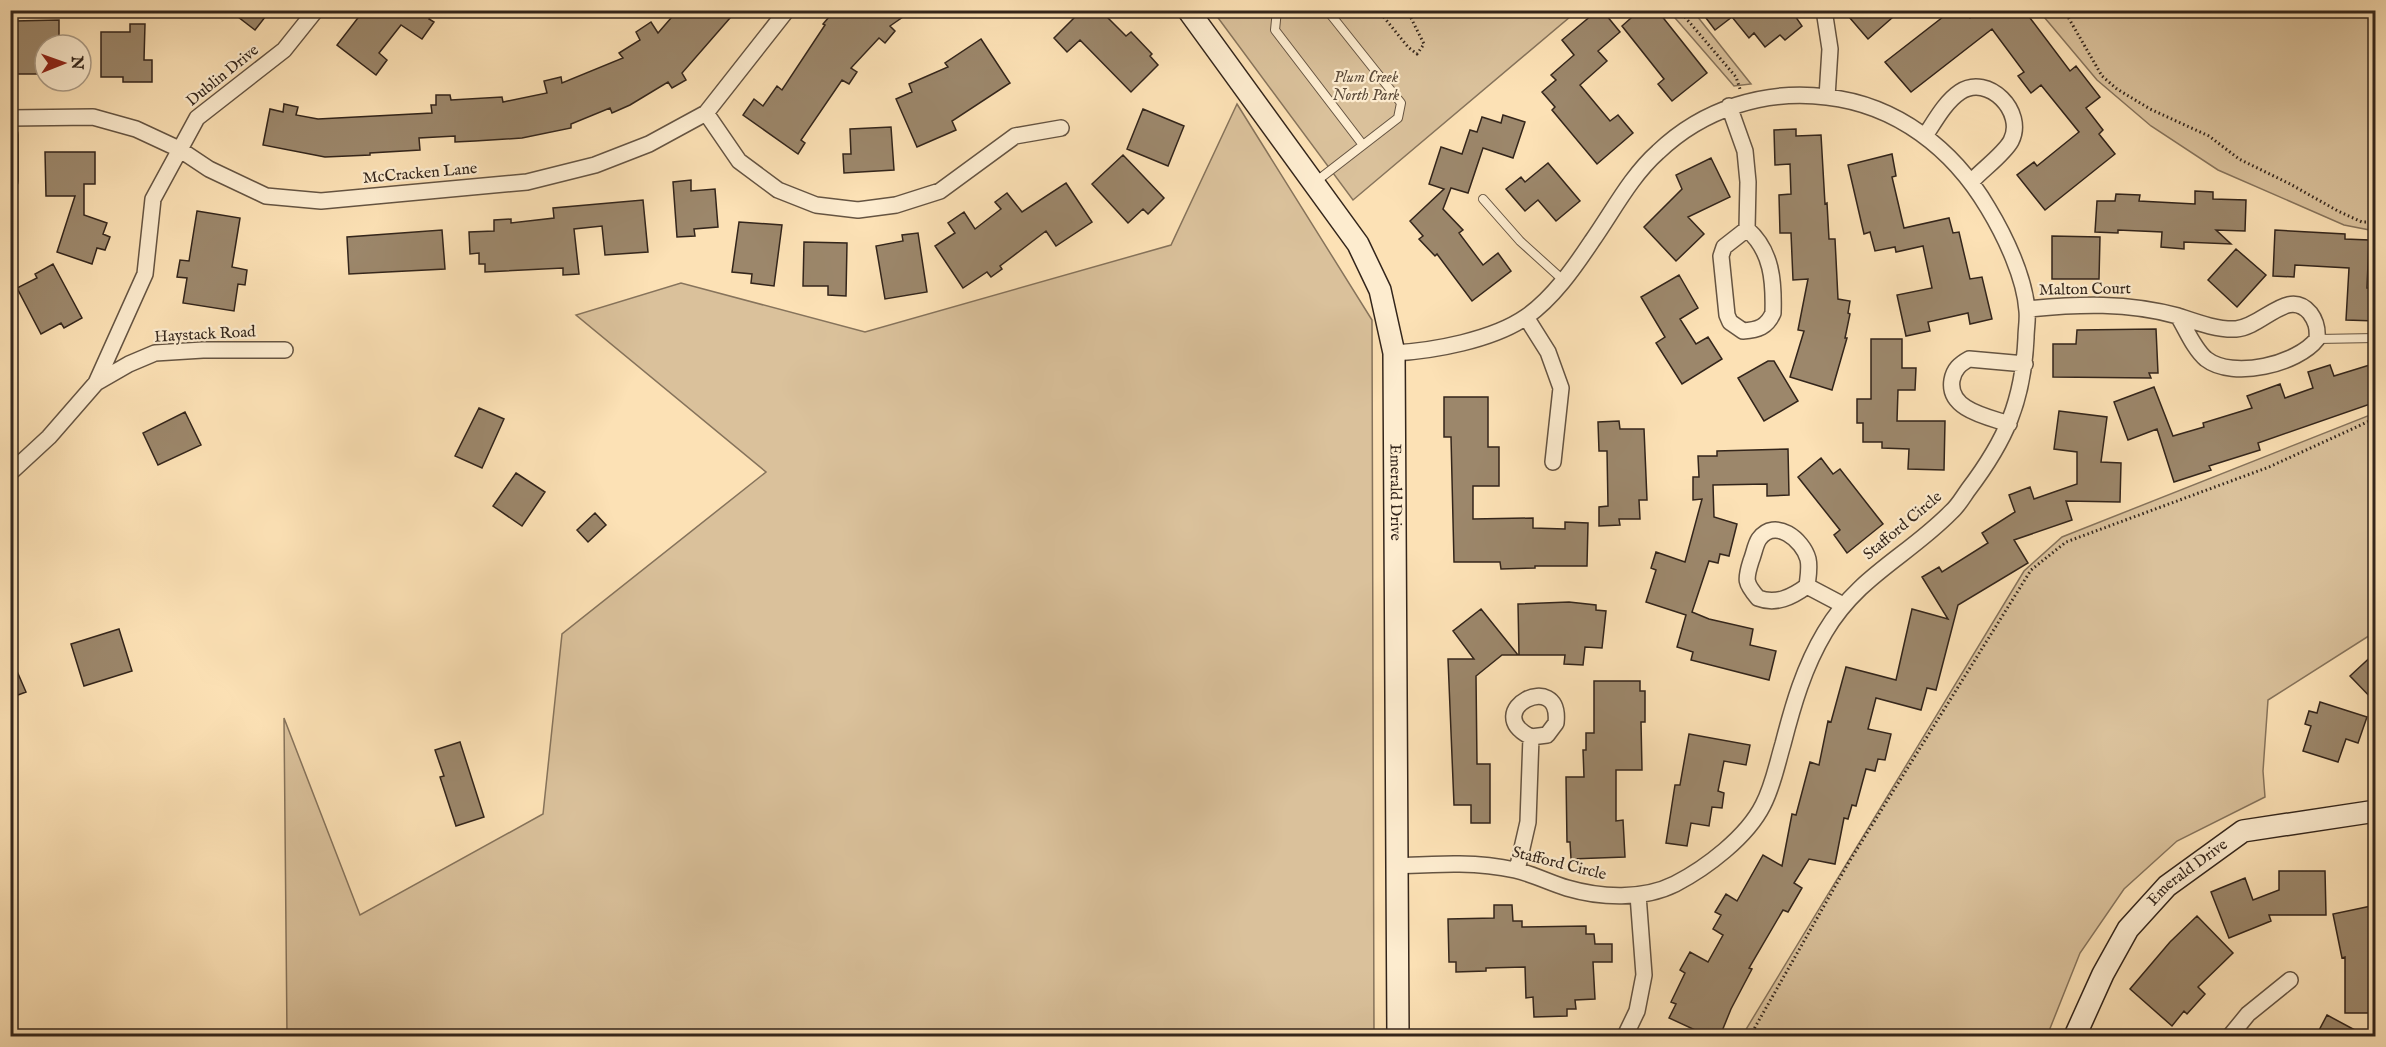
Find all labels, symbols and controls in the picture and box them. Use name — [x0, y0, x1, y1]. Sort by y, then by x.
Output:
north arrow — [33, 33, 93, 93]
street label: Dublin Drive — [183, 41, 263, 111]
text: N — [66, 55, 86, 70]
park label: Plum Creek North Park — [1332, 68, 1400, 106]
street label: McCracken Lane — [362, 159, 478, 189]
street label: Malton Court — [2039, 279, 2132, 301]
street label: Haystack Road — [154, 322, 257, 348]
street label: Emerald Drive — [1385, 444, 1405, 541]
street label: Stafford Circle — [1860, 487, 1946, 565]
street label: Emerald Drive — [2143, 835, 2232, 911]
street label: Stafford Circle — [1510, 843, 1608, 885]

